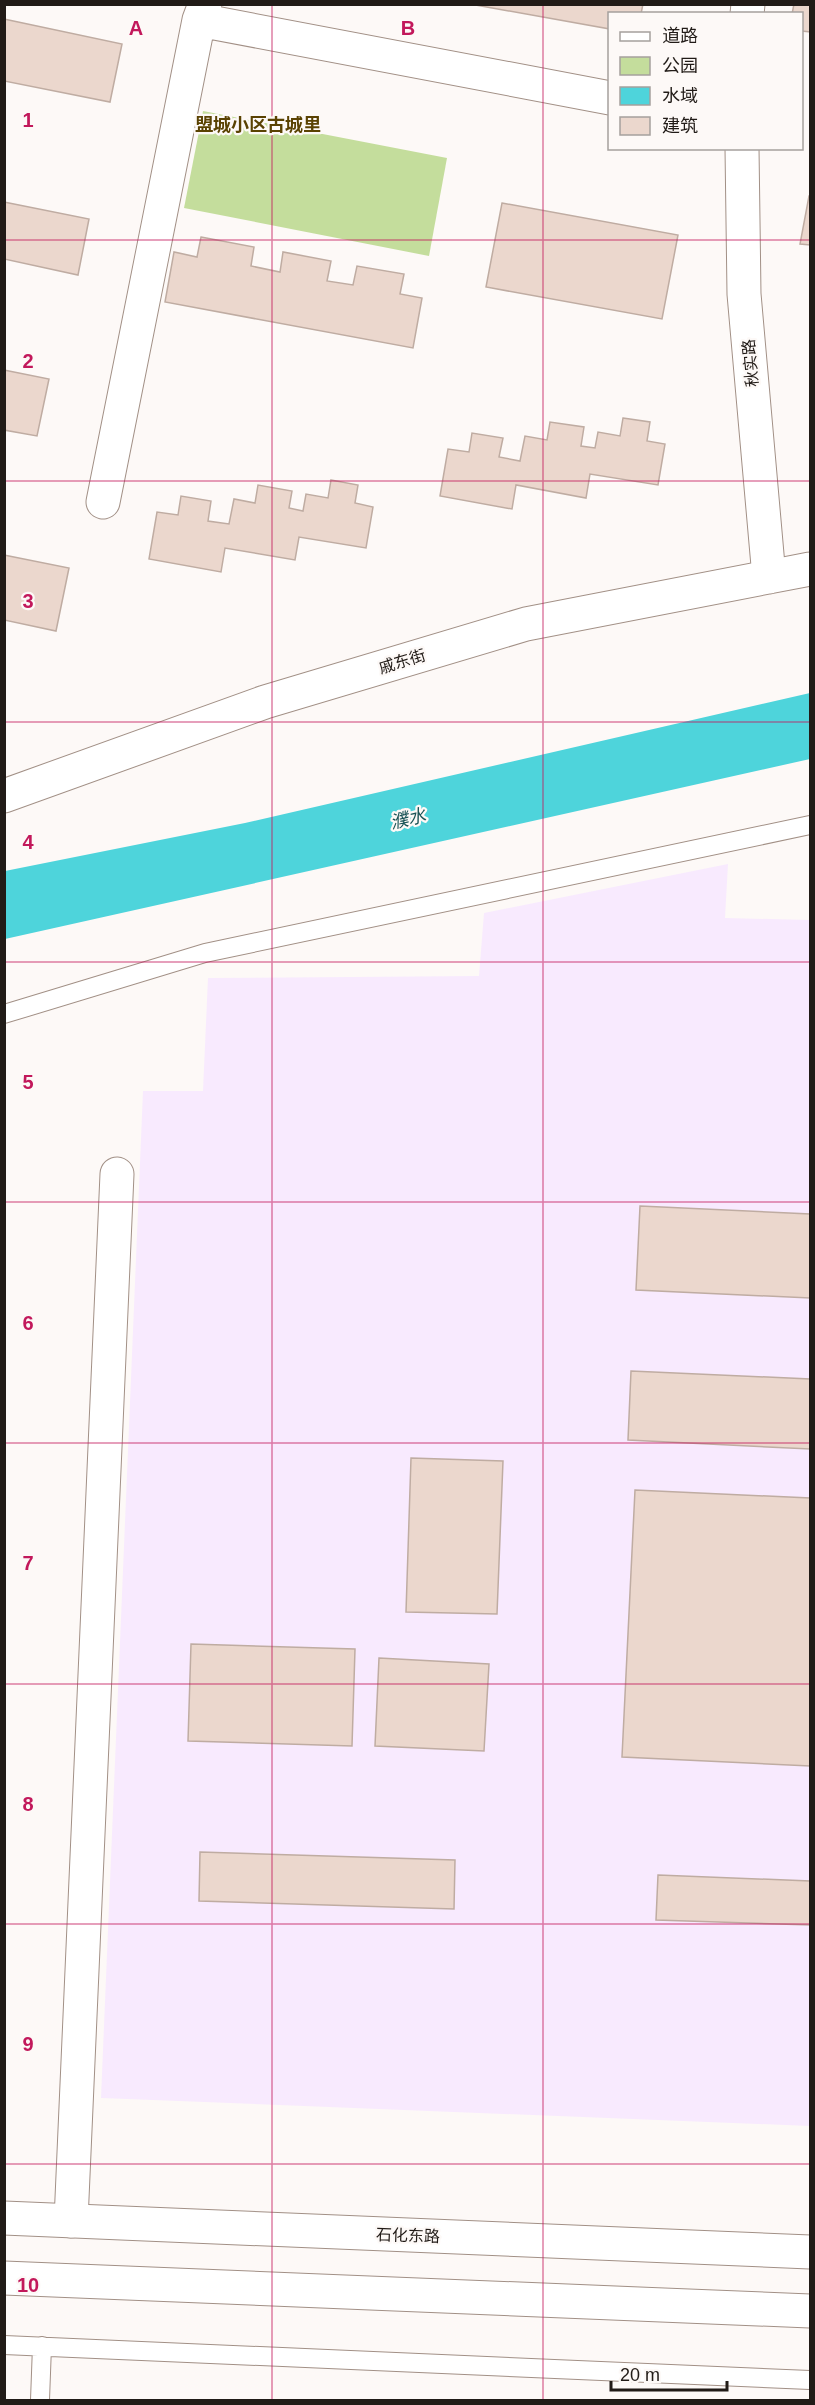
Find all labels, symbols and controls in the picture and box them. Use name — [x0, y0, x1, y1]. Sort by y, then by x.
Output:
legend — [608, 12, 803, 150]
text: A — [129, 17, 143, 39]
text: B — [401, 17, 415, 39]
text: 道路 — [662, 26, 698, 46]
text: 公园 — [662, 56, 698, 76]
text: 水域 — [662, 86, 698, 106]
text: 1 — [22, 109, 34, 131]
district label: 盟城小区古城里 — [195, 115, 321, 135]
text: 建筑 — [662, 116, 698, 136]
street label: 秋实路 — [740, 338, 761, 388]
text: 2 — [22, 350, 34, 372]
text: 3 — [22, 590, 34, 612]
street label: 戚东街 — [377, 646, 428, 677]
water label: 濮水 — [388, 805, 429, 833]
text: 4 — [22, 831, 34, 853]
text: 5 — [22, 1071, 34, 1093]
text: 6 — [22, 1312, 34, 1334]
text: 7 — [22, 1552, 34, 1574]
text: 8 — [22, 1793, 34, 1815]
text: 9 — [22, 2033, 34, 2055]
street label: 石化东路 — [376, 2226, 440, 2245]
text: 10 — [17, 2274, 39, 2296]
scale bar — [611, 2354, 726, 2392]
text: 20 m — [620, 2365, 660, 2385]

